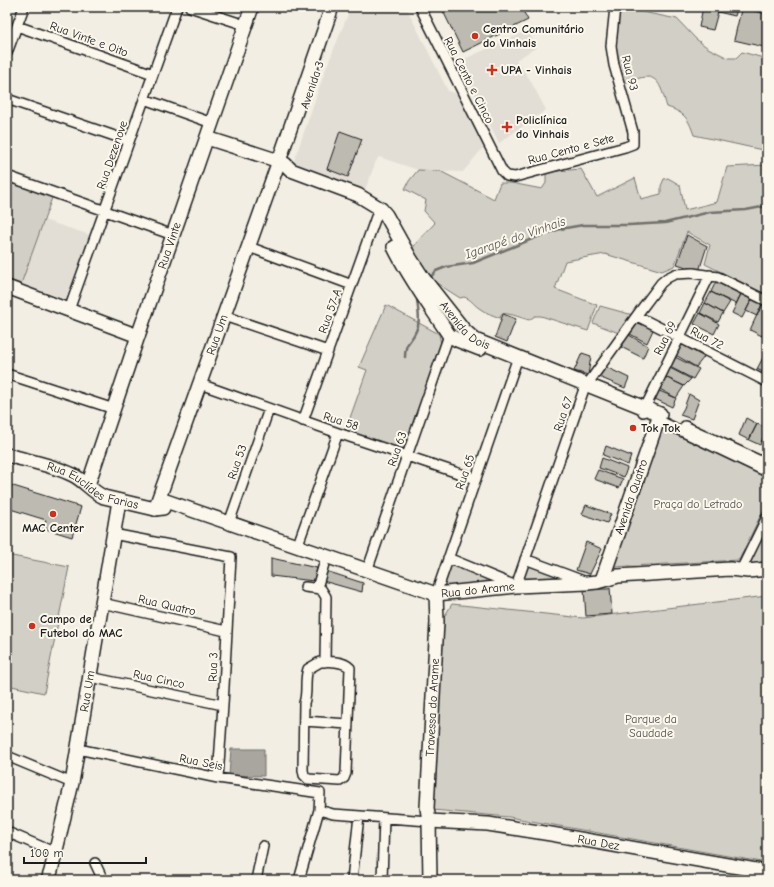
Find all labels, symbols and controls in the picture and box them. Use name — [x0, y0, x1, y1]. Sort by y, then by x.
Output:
street label: Rua Vinte e Oito — [48, 18, 130, 60]
place label: Centro Comunitário do Vinhais — [483, 22, 584, 50]
marker: Centro Comunitário do Vinhais — [470, 31, 480, 41]
street label: Rua Cento e Cinco — [441, 34, 497, 126]
street label: Rua 93 — [619, 54, 641, 92]
street label: Avenida 3 — [297, 59, 327, 111]
place label: UPA - Vinhais — [501, 63, 572, 77]
marker: UPA - Vinhais — [486, 64, 498, 76]
place label: Policlínica do Vinhais — [516, 113, 569, 141]
street label: Rua Dezenove — [94, 119, 130, 191]
marker: Policlínica do Vinhais — [501, 121, 513, 133]
street label: Rua Cento e Sete — [526, 131, 616, 167]
water label: Igarapé do Vinhais — [462, 213, 568, 262]
street label: Rua Vinte — [155, 220, 184, 271]
street label: Rua 57-A — [315, 287, 345, 335]
street label: Avenida Dois — [437, 298, 492, 352]
street label: Rua Um — [203, 313, 231, 357]
street label: Rua 69 — [651, 319, 679, 357]
street label: Rua 72 — [688, 324, 726, 352]
street label: Rua 67 — [551, 395, 576, 433]
street label: Rua 58 — [322, 409, 360, 433]
place label: Tok Tok — [641, 421, 680, 435]
marker: Tok Tok — [628, 423, 638, 433]
street label: Rua 63 — [385, 430, 409, 468]
street label: Rua 53 — [225, 443, 249, 481]
street label: Rua 65 — [452, 452, 478, 492]
street label: Avenida Quatro — [612, 457, 650, 537]
street label: Rua Euclídes Farias — [45, 459, 140, 512]
park label: Praça do Letrado — [654, 497, 742, 511]
marker: MAC Center — [48, 509, 58, 519]
place label: MAC Center — [22, 521, 84, 535]
street label: Rua do Arame — [440, 579, 515, 600]
street label: Rua Quatro — [137, 592, 197, 618]
place label: Campo de Futebol do MAC — [40, 612, 122, 640]
marker: Campo de Futebol do MAC — [27, 621, 37, 631]
street label: Rua 3 — [205, 652, 221, 682]
street label: Travessa do Arame — [423, 658, 442, 757]
street label: Rua Cinco — [132, 667, 186, 691]
street label: Rua Um — [77, 669, 98, 713]
park label: Parque da Saudade — [625, 712, 677, 740]
street label: Rua Seis — [178, 751, 224, 773]
street label: Rua Dez — [576, 832, 621, 853]
scale bar — [24, 839, 146, 865]
text: 100 m — [30, 846, 63, 860]

